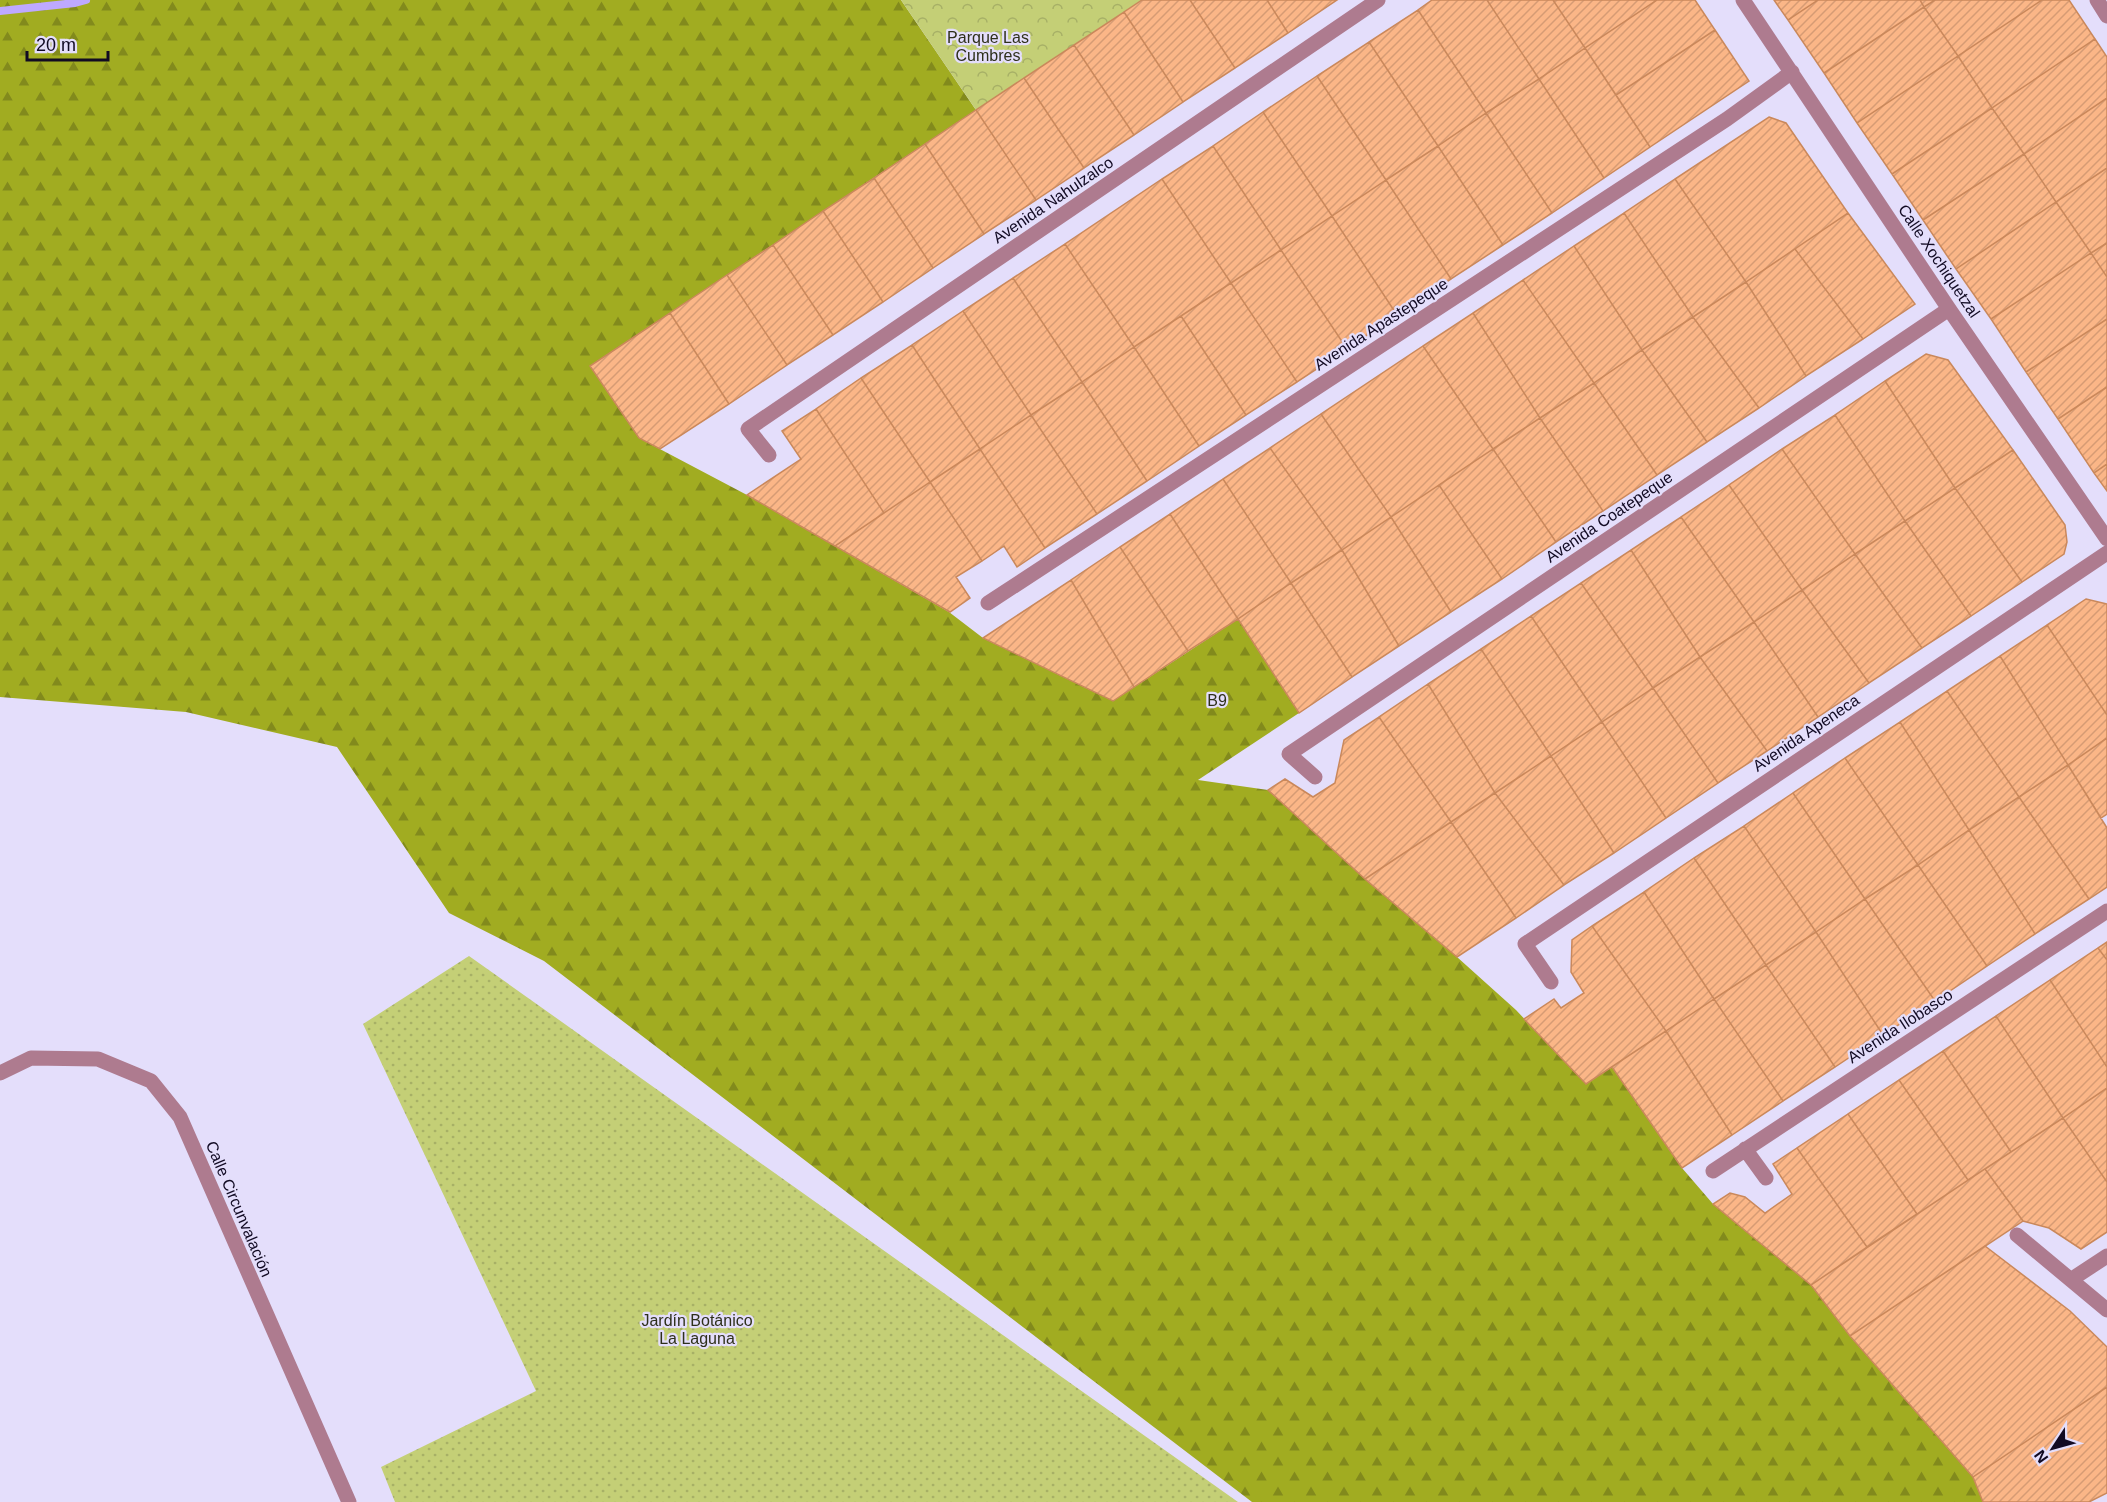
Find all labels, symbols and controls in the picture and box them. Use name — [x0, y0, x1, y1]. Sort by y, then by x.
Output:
scale bar — [27, 24, 108, 62]
park label: Parque Las Cumbres — [947, 29, 1029, 64]
text: 20 m — [36, 35, 76, 55]
street label: Avenida Nahulzalco — [990, 153, 1116, 247]
street label: Calle Xochiquetzal — [1895, 201, 1983, 321]
street label: Avenida Apastepeque — [1311, 275, 1451, 373]
street label: Avenida Coatepeque — [1542, 468, 1676, 566]
street label: Avenida Apeneca — [1750, 691, 1862, 775]
park label: B9 — [1207, 692, 1227, 709]
street label: Avenida Ilobasco — [1844, 986, 1956, 1066]
street label: Calle Circunvalación — [203, 1139, 275, 1279]
park label: Jardín Botánico La Laguna — [641, 1312, 753, 1347]
north arrow — [2023, 1418, 2083, 1478]
text: N — [2031, 1447, 2052, 1466]

